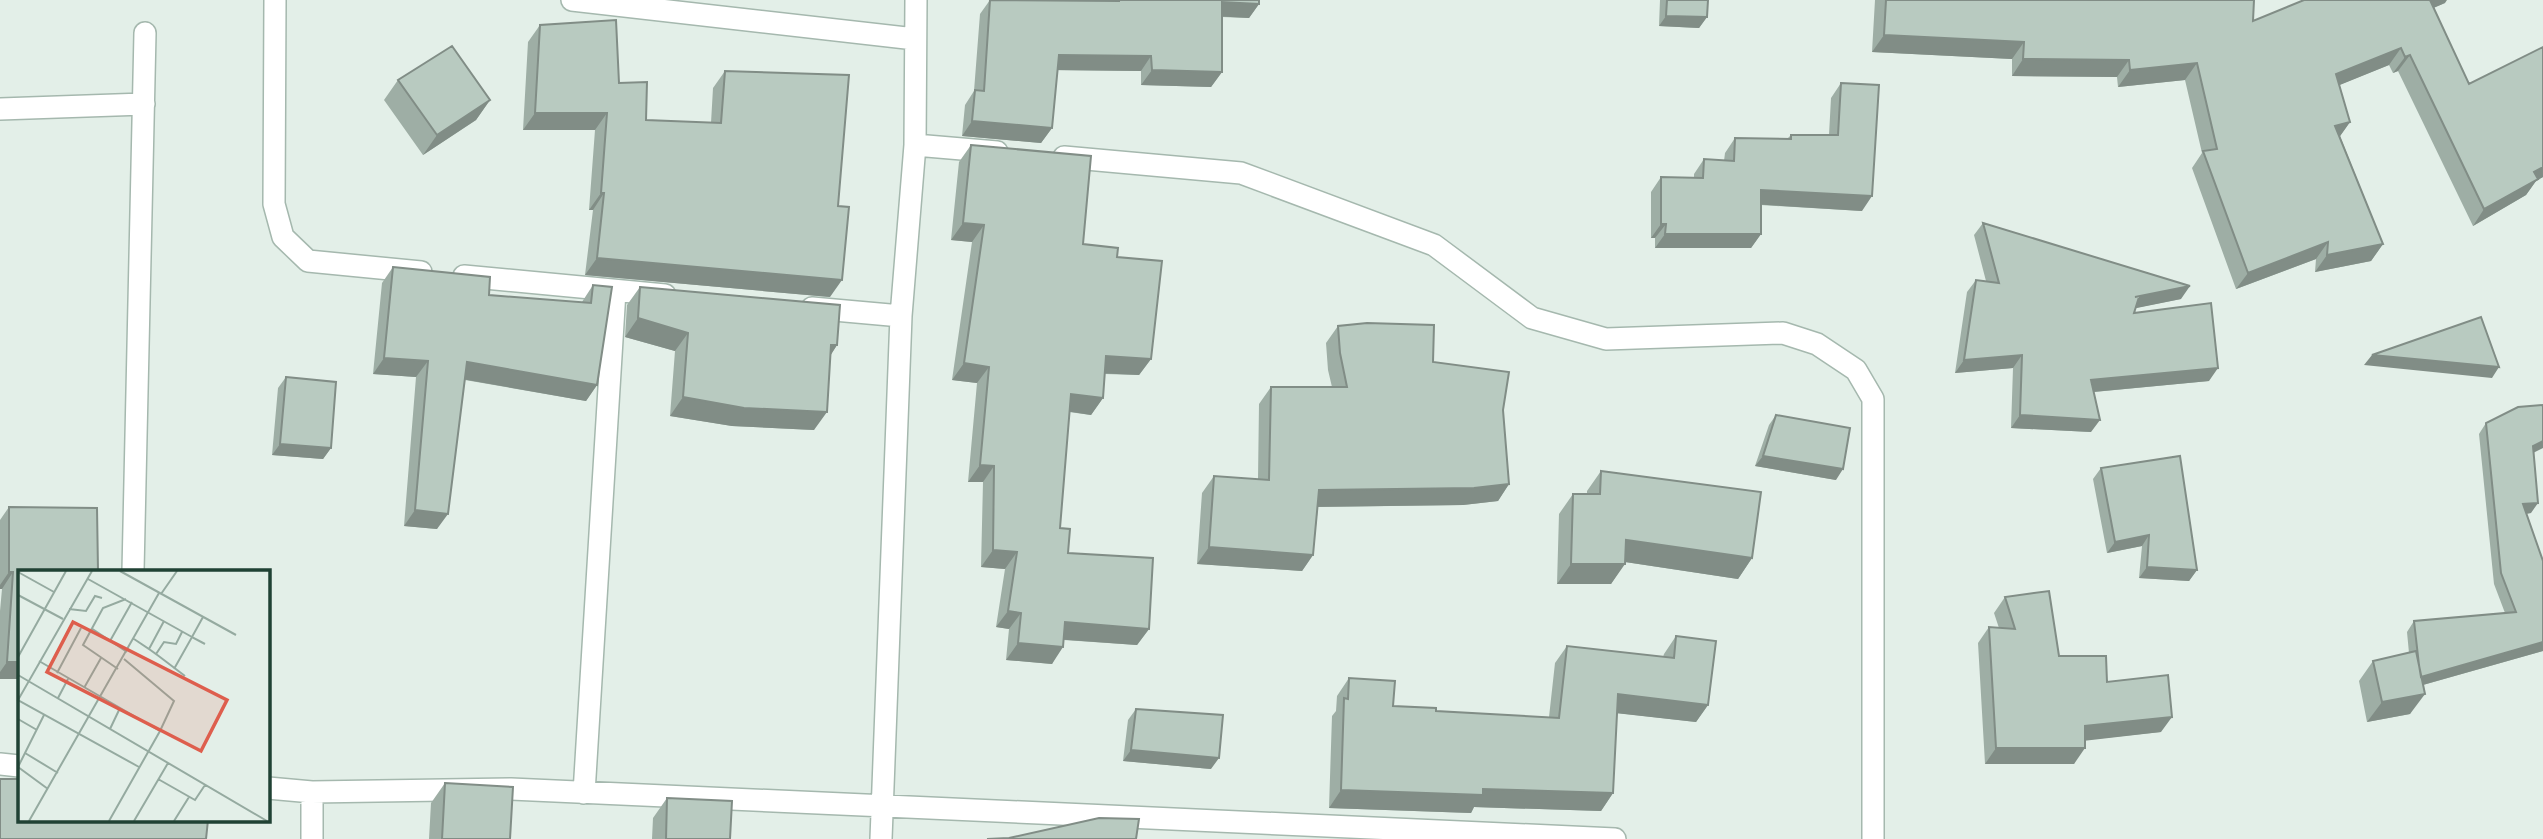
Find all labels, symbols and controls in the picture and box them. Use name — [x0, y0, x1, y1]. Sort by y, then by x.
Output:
inset map — [18, 570, 270, 822]

